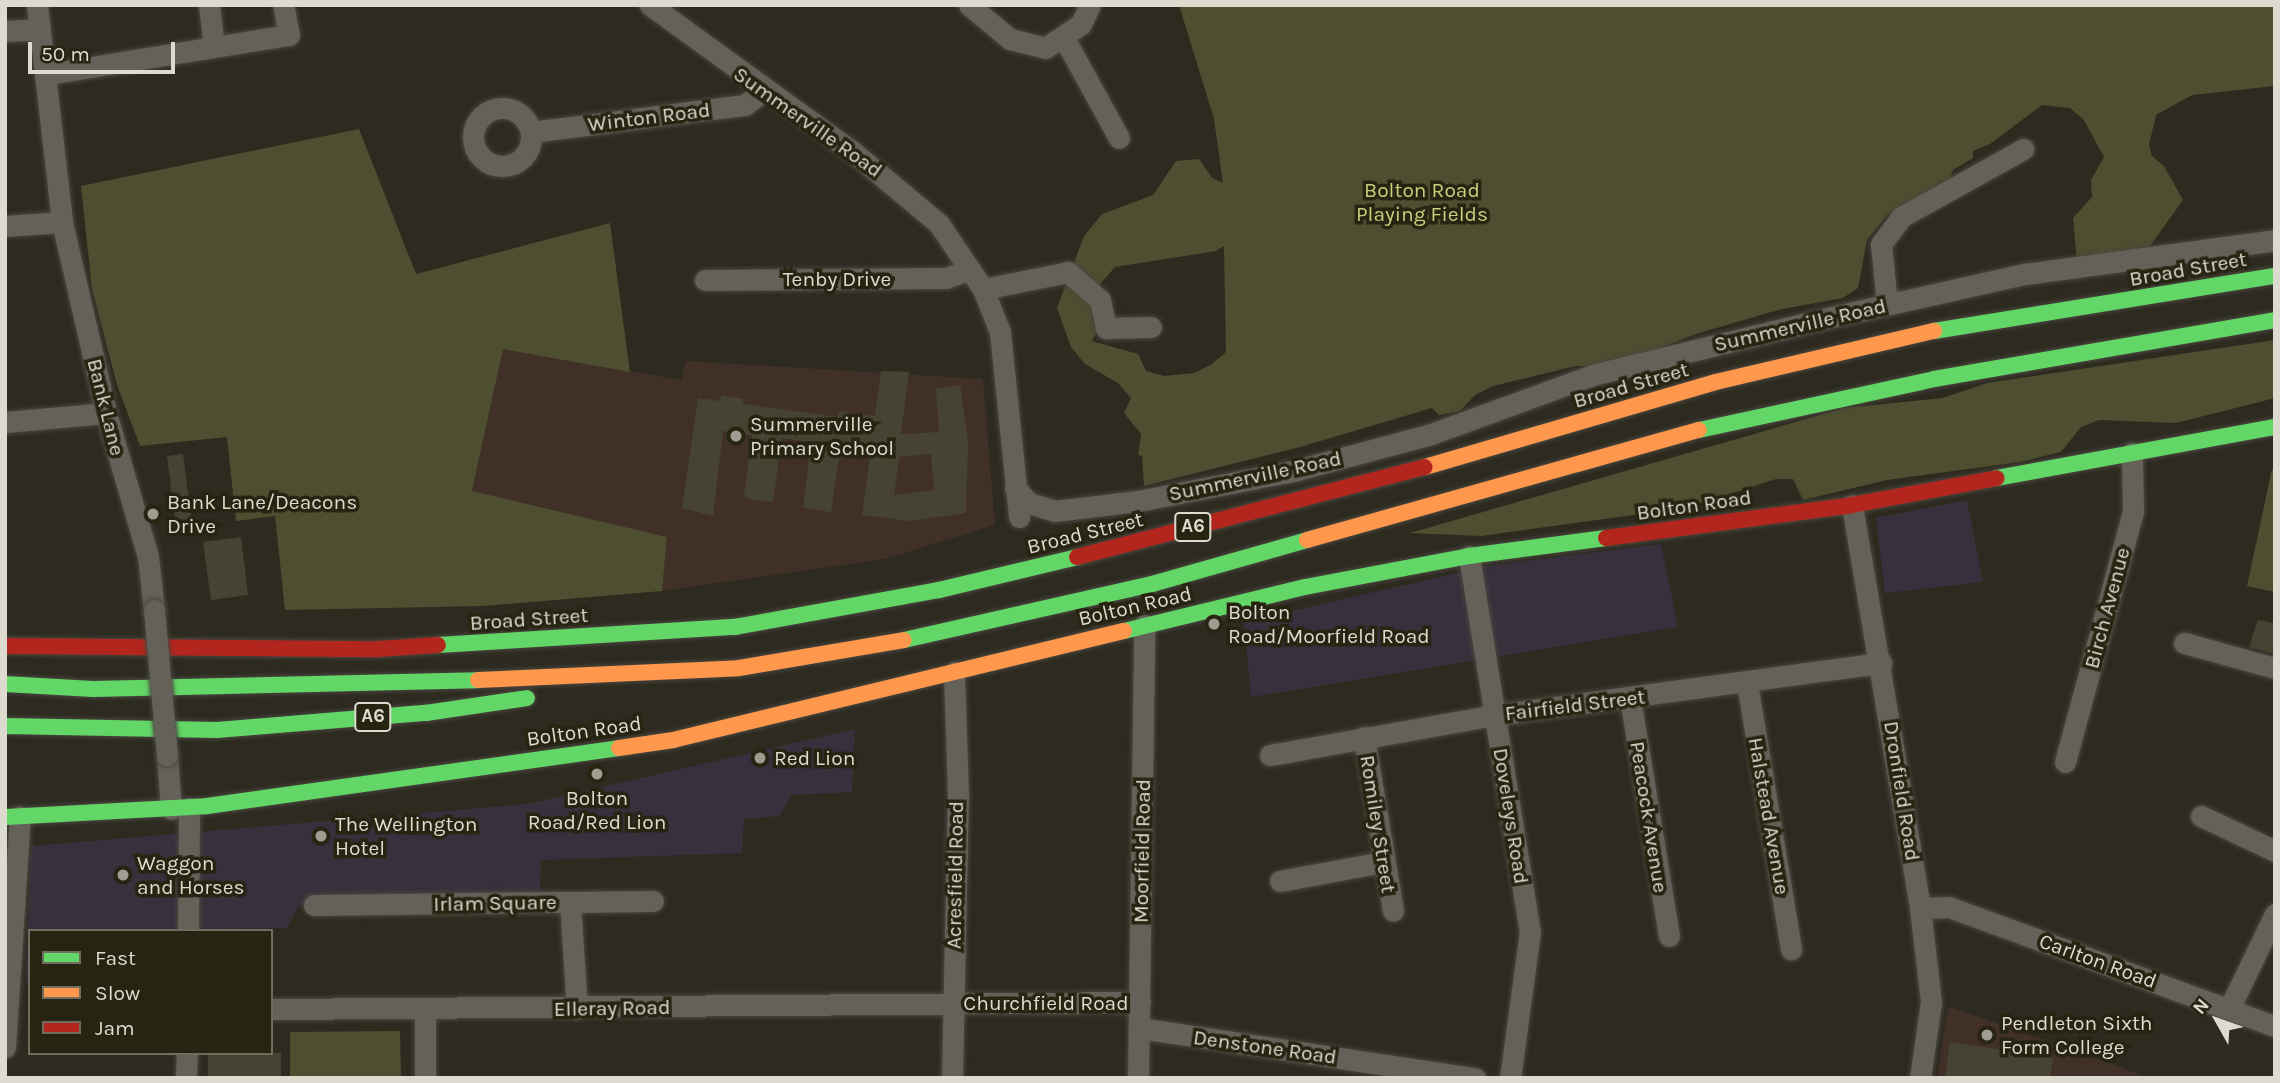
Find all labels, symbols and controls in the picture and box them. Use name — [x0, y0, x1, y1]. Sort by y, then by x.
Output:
scale bar — [32, 28, 178, 72]
text: 50 m — [41, 42, 90, 66]
street label: Summerville Road — [729, 61, 887, 183]
street label: Winton Road — [586, 97, 712, 137]
park label: Bolton Road Playing Fields — [1356, 177, 1488, 227]
street label: Broad Street — [2127, 246, 2249, 292]
street label: Tenby Drive — [783, 266, 891, 292]
street label: Summerville Road — [1712, 293, 1888, 357]
street label: Bank Lane — [82, 356, 130, 458]
street label: Broad Street — [1570, 357, 1692, 413]
place label: Summerville Primary School — [750, 411, 894, 461]
marker: Summerville Primary School — [728, 428, 744, 444]
street label: Summerville Road — [1166, 445, 1344, 507]
street label: Bolton Road — [1635, 484, 1753, 526]
place label: Bank Lane/Deacons Drive — [167, 489, 357, 539]
marker: Bank Lane/Deacons Drive — [145, 506, 161, 522]
street label: Broad Street — [1024, 506, 1146, 560]
road number: A6 — [1174, 512, 1212, 542]
street label: Birch Avenue — [2079, 545, 2135, 671]
street label: Bolton Road — [1076, 581, 1194, 631]
place label: Bolton Road/Moorfield Road — [1228, 599, 1430, 649]
street label: Broad Street — [469, 602, 589, 636]
marker: Bolton Road/Moorfield Road — [1206, 616, 1222, 632]
street label: Fairfield Street — [1503, 684, 1647, 726]
road number: A6 — [354, 702, 392, 732]
street label: Bolton Road — [525, 710, 643, 752]
street label: Dronfield Road — [1878, 719, 1926, 863]
street label: Halstead Avenue — [1743, 735, 1795, 897]
street label: Peacock Avenue — [1625, 739, 1673, 895]
place label: Red Lion — [774, 745, 855, 771]
street label: Doveleys Road — [1488, 746, 1534, 886]
marker: Red Lion — [752, 750, 768, 766]
street label: Romiley Street — [1355, 753, 1401, 895]
marker: Bolton Road/Red Lion — [589, 766, 605, 782]
street label: Moorfield Road — [1128, 779, 1156, 923]
place label: Bolton Road/Red Lion — [528, 785, 666, 835]
street label: Acresfield Road — [941, 801, 969, 949]
place label: The Wellington Hotel — [335, 811, 477, 861]
marker: The Wellington Hotel — [313, 828, 329, 844]
place label: Waggon and Horses — [137, 850, 245, 900]
marker: Waggon and Horses — [115, 867, 131, 883]
street label: Irlam Square — [433, 889, 557, 917]
street label: Carlton Road — [2036, 928, 2160, 994]
legend — [28, 929, 273, 1055]
text: Fast — [95, 946, 136, 970]
text: Slow — [95, 981, 140, 1005]
north arrow — [2182, 985, 2252, 1055]
street label: Churchfield Road — [963, 990, 1129, 1016]
street label: Elleray Road — [553, 994, 671, 1022]
text: N — [2188, 994, 2214, 1019]
place label: Pendleton Sixth Form College — [2001, 1010, 2152, 1060]
text: Jam — [95, 1016, 135, 1040]
street label: Denstone Road — [1192, 1024, 1338, 1070]
marker: Pendleton Sixth Form College — [1979, 1027, 1995, 1043]

